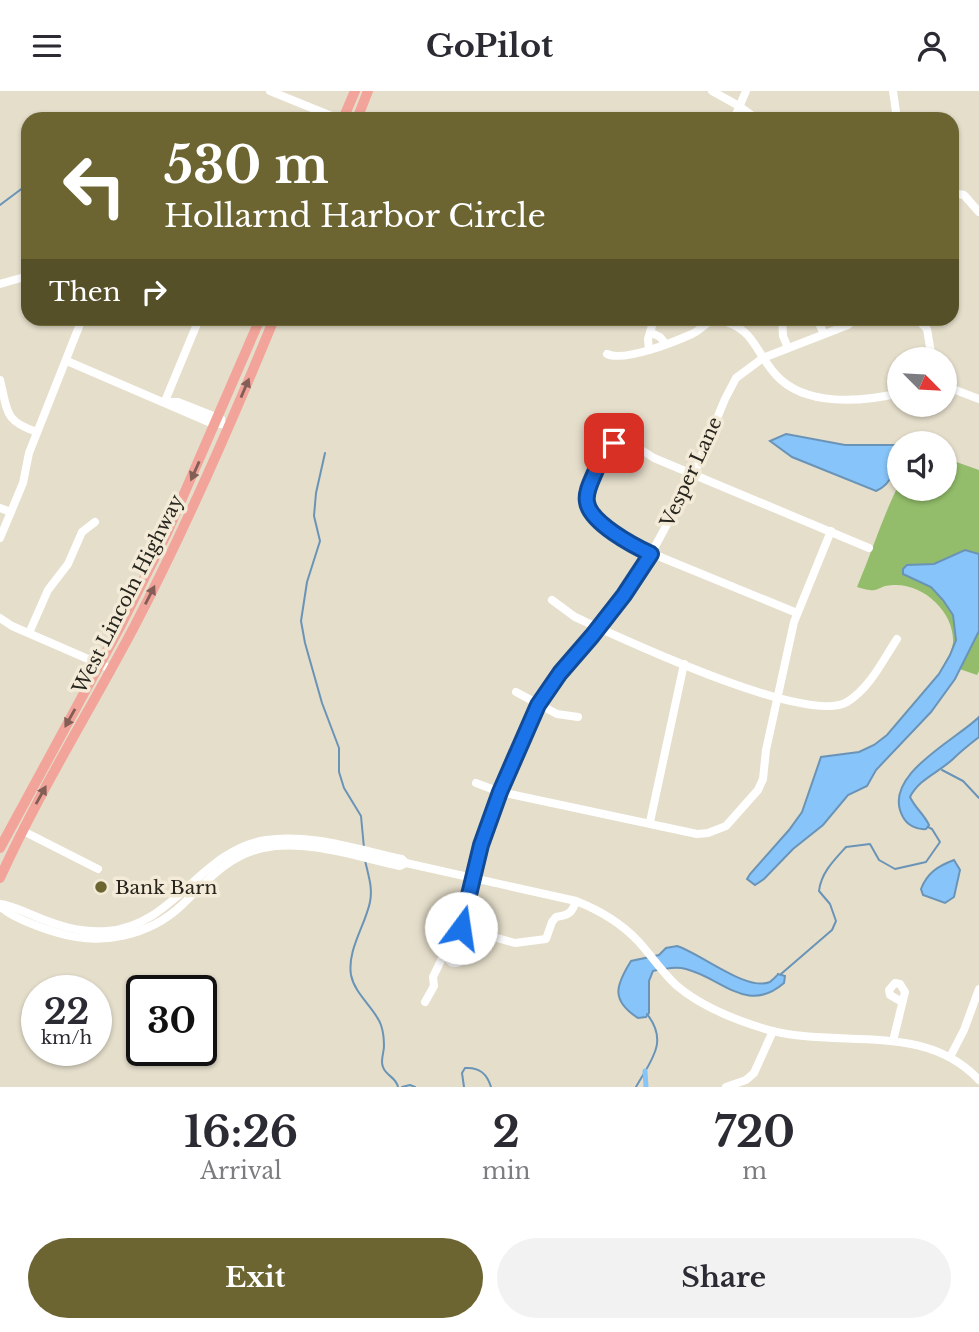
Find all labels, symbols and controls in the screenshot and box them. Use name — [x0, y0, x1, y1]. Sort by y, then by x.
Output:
text: GoPilot — [426, 26, 553, 66]
icon: menu — [28, 27, 66, 65]
icon: person — [913, 27, 951, 65]
text: 530 m — [164, 135, 329, 196]
icon: left — [49, 140, 140, 231]
text: Hollarnd Harbor Circle — [164, 196, 546, 236]
icon: right — [135, 273, 173, 311]
text: Then — [49, 276, 121, 308]
north arrow — [887, 347, 957, 417]
map controls — [887, 347, 957, 501]
one-way arrow — [239, 378, 250, 399]
pin — [584, 413, 644, 473]
street label: Vesper Lane — [655, 413, 727, 532]
icon: arrive — [595, 424, 633, 462]
button: sound — [887, 431, 957, 501]
one-way arrow — [189, 461, 200, 482]
street label: West Lincoln Highway — [67, 491, 188, 698]
one-way arrow — [145, 585, 156, 605]
one-way arrow — [64, 708, 76, 728]
one-way arrow — [35, 785, 47, 805]
place label: Bank Barn — [115, 876, 217, 899]
marker: Bank Barn — [93, 879, 109, 895]
position arrow — [424, 891, 498, 965]
speed limit sign: 30 — [126, 975, 217, 1066]
text: 22 — [44, 990, 89, 1033]
text: km/h — [41, 1027, 92, 1049]
text: 16:26 — [184, 1106, 298, 1158]
text: 2 — [493, 1106, 520, 1158]
text: 720 — [714, 1106, 795, 1158]
text: Arrival — [200, 1157, 282, 1185]
text: min — [482, 1157, 530, 1185]
text: m — [742, 1157, 767, 1185]
button: Exit — [28, 1238, 483, 1318]
button: Share — [497, 1238, 951, 1318]

